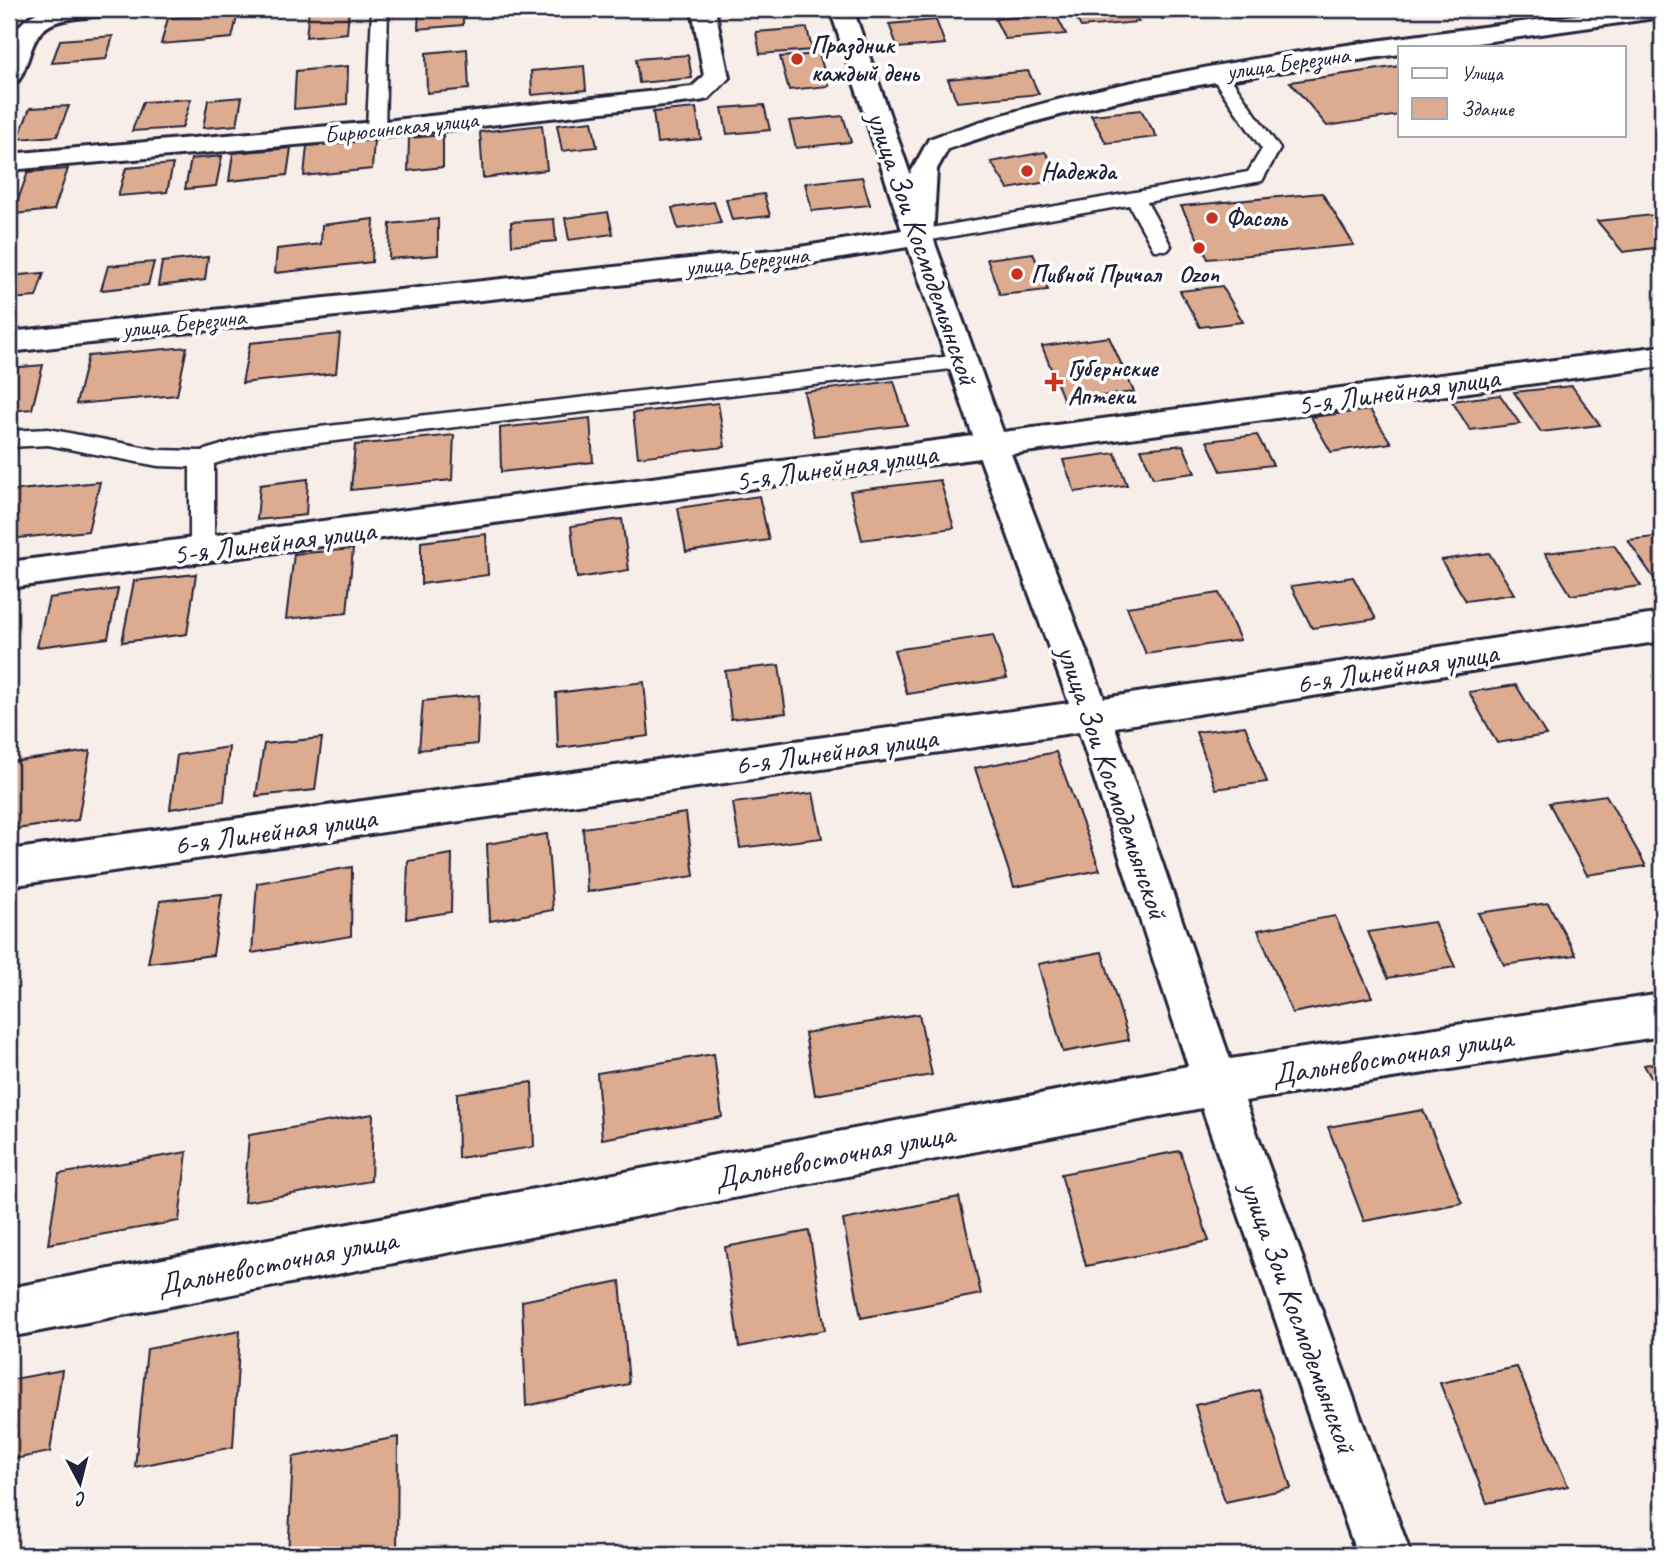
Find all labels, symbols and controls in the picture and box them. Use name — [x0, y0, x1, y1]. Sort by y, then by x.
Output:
place label: Праздник каждый день — [811, 30, 921, 88]
street label: улица Березина — [1223, 39, 1353, 88]
legend — [1398, 46, 1626, 136]
marker: Праздник каждый день — [789, 51, 805, 67]
text: Улица — [1461, 60, 1504, 86]
text: Здание — [1461, 96, 1515, 122]
street label: Бирюсинская улица — [323, 104, 481, 150]
street label: улица Зои Космодемьянской — [858, 104, 988, 391]
place label: Надежда — [1041, 156, 1119, 186]
marker: Надежда — [1019, 163, 1035, 179]
place label: Фасоль — [1226, 203, 1289, 233]
marker: Фасоль — [1204, 210, 1220, 226]
street label: улица Березина — [682, 239, 812, 284]
marker: Ozon — [1191, 240, 1207, 256]
place label: Пивной Причал — [1031, 259, 1163, 289]
place label: Ozon — [1179, 259, 1220, 289]
marker: Пивной Причал — [1009, 266, 1025, 282]
street label: улица Березина — [119, 301, 249, 346]
place label: Губернские Аптеки — [1068, 353, 1159, 411]
street label: 5-я Линейная улица — [1294, 358, 1504, 424]
marker: Губернские Аптеки — [1046, 374, 1062, 390]
street label: 5-я Линейная улица — [732, 434, 942, 500]
street label: 5-я Линейная улица — [170, 510, 379, 573]
street label: 6-я Линейная улица — [1293, 633, 1503, 703]
street label: улица Зои Космодемьянской — [1048, 638, 1178, 925]
street label: 6-я Линейная улица — [732, 718, 942, 784]
street label: 6-я Линейная улица — [171, 798, 381, 864]
street label: Дальневосточная улица — [1269, 1018, 1518, 1094]
street label: Дальневосточная улица — [711, 1114, 960, 1198]
street label: улица Зои Космодемьянской — [1231, 1174, 1366, 1460]
street label: Дальневосточная улица — [154, 1220, 403, 1304]
north arrow — [46, 1448, 116, 1518]
text: С — [73, 1486, 88, 1512]

